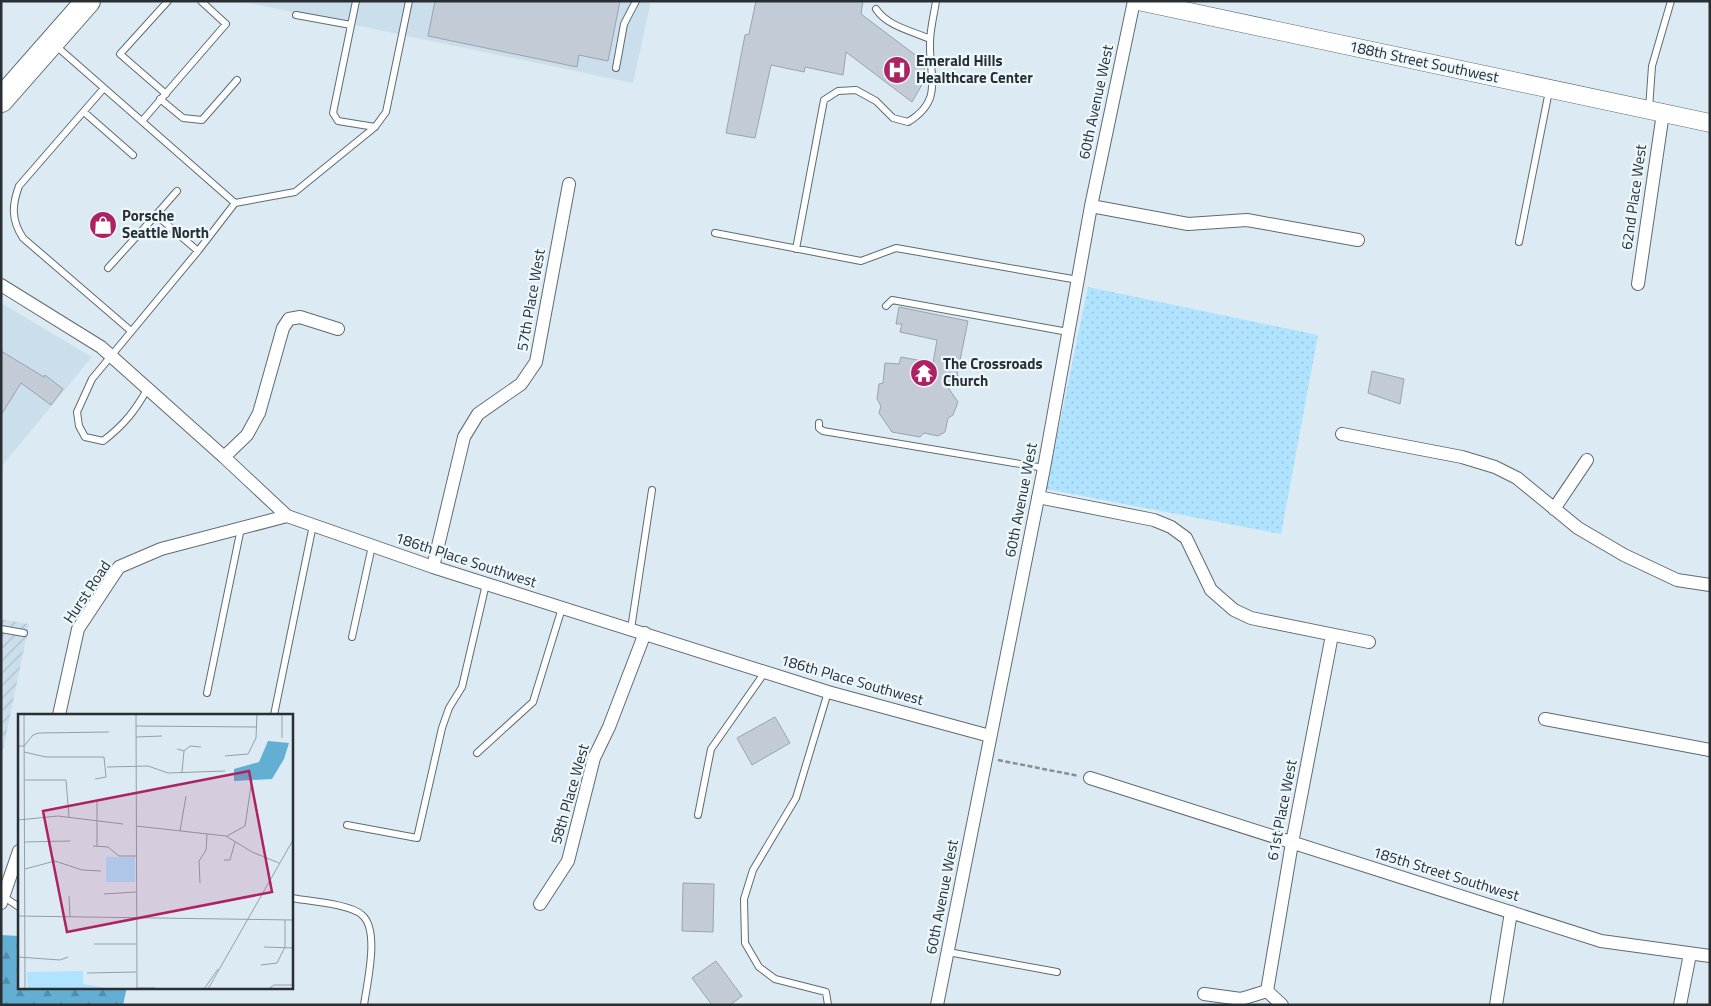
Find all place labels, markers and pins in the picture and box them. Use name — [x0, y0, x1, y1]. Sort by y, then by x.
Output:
place label: Emerald Hills Healthcare Center — [916, 49, 1033, 89]
hospital icon: Emerald Hills Healthcare Center — [882, 55, 912, 85]
place label: Porsche Seattle North — [122, 204, 209, 244]
shop icon: Porsche Seattle North — [88, 210, 118, 240]
place label: The Crossroads Church — [943, 352, 1043, 392]
temple icon: The Crossroads Church — [909, 358, 939, 388]

